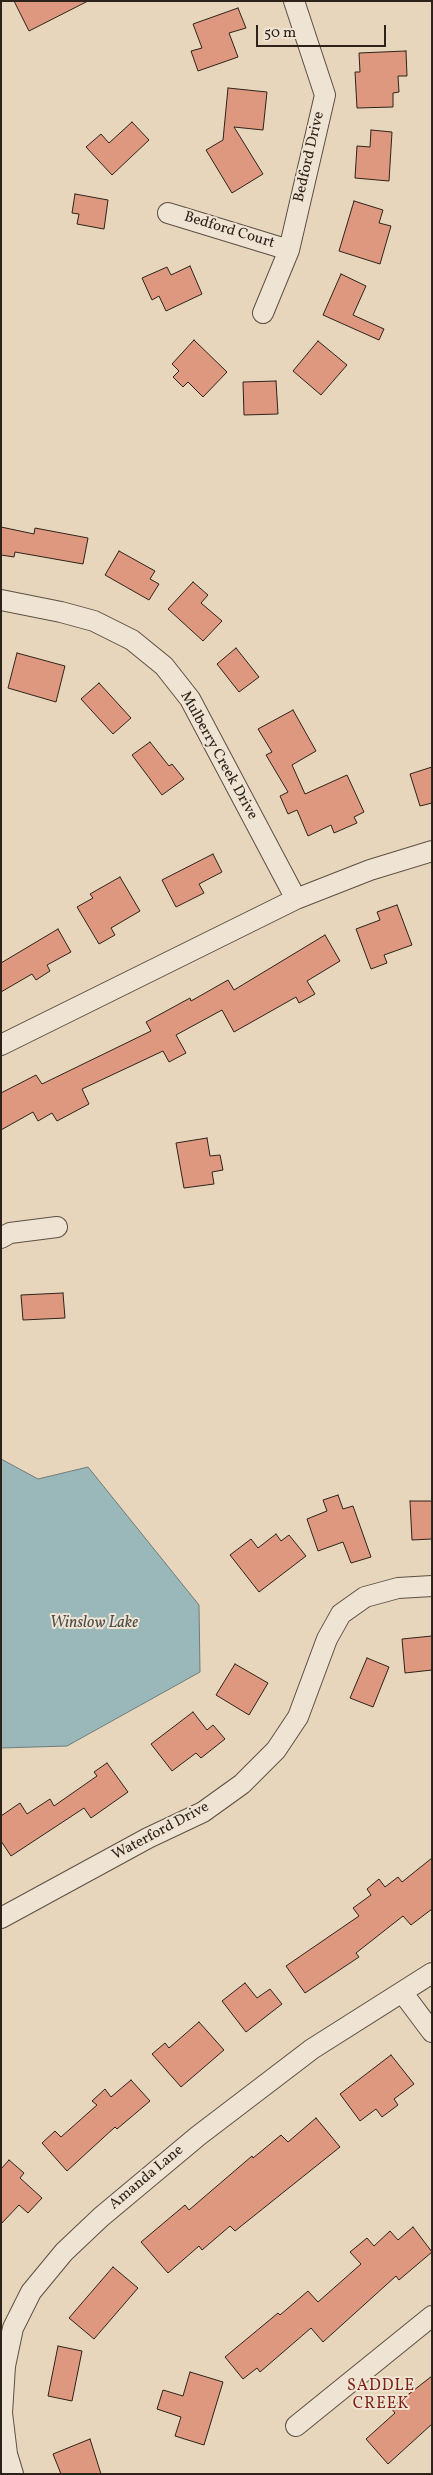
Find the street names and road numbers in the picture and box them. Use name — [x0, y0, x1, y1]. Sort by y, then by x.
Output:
street label: Bedford Drive — [291, 110, 329, 204]
street label: Bedford Court — [182, 209, 276, 253]
street label: Mulberry Creek Drive — [175, 689, 261, 823]
street label: Waterford Drive — [109, 1799, 213, 1865]
street label: Amanda Lane — [106, 2142, 188, 2214]

